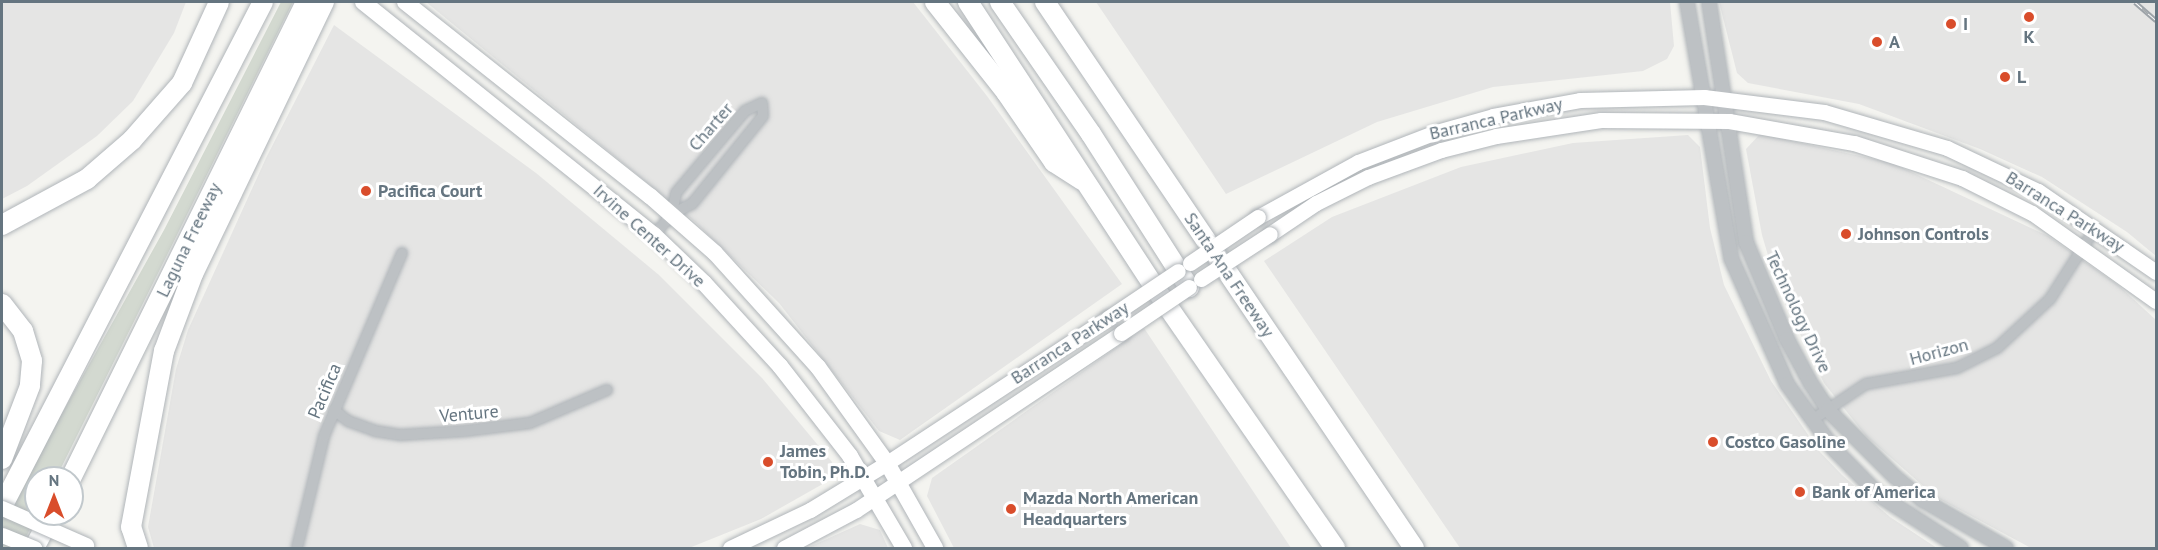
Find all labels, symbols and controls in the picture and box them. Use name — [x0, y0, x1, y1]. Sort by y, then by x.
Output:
marker: K — [2022, 10, 2036, 24]
place label: I — [1963, 13, 1968, 35]
marker: I — [1944, 17, 1958, 31]
place label: K — [2023, 26, 2035, 48]
place label: A — [1889, 31, 1900, 53]
marker: A — [1870, 35, 1884, 49]
place label: L — [2017, 66, 2026, 88]
marker: L — [1998, 70, 2012, 84]
street label: Barranca Parkway — [1427, 93, 1565, 145]
street label: Charter — [684, 98, 738, 156]
street label: Barranca Parkway — [2002, 167, 2128, 257]
street label: Laguna Freeway — [152, 179, 226, 301]
place label: Pacifica Court — [378, 180, 482, 202]
street label: Irvine Center Drive — [588, 180, 710, 292]
marker: Pacifica Court — [359, 184, 373, 198]
street label: Santa Ana Freeway — [1179, 208, 1279, 342]
place label: Johnson Controls — [1858, 223, 1989, 245]
marker: Johnson Controls — [1839, 227, 1853, 241]
street label: Technology Drive — [1760, 248, 1836, 376]
street label: Barranca Parkway — [1007, 297, 1133, 389]
street label: Horizon — [1907, 334, 1971, 370]
street label: Pacifica — [304, 360, 346, 422]
street label: Venture — [439, 401, 499, 427]
place label: Costco Gasoline — [1725, 431, 1846, 453]
marker: Costco Gasoline — [1706, 435, 1720, 449]
place label: James Tobin, Ph.D. — [780, 441, 871, 484]
marker: James Tobin, Ph.D. — [761, 455, 775, 469]
north arrow — [24, 466, 84, 526]
text: N — [49, 470, 59, 490]
place label: Bank of America — [1812, 481, 1937, 503]
marker: Bank of America — [1793, 485, 1807, 499]
place label: Mazda North American Headquarters — [1023, 488, 1199, 530]
marker: Mazda North American Headquarters — [1004, 502, 1018, 516]

